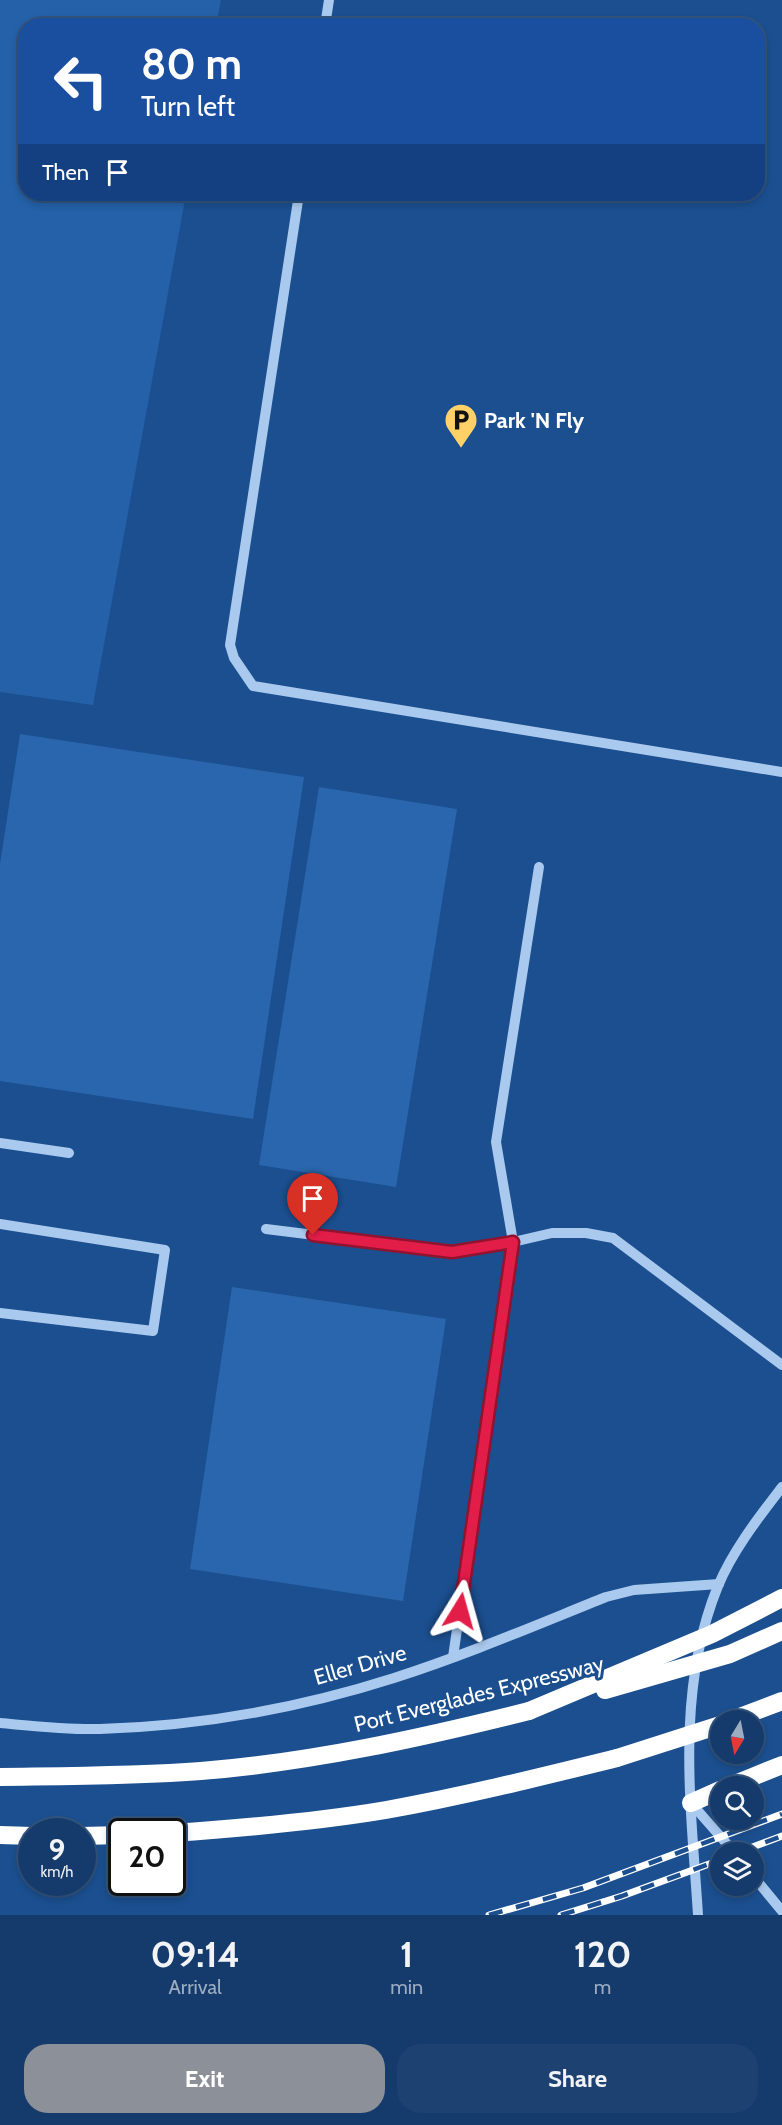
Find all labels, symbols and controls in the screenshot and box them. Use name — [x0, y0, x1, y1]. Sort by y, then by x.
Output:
text: 80 m — [141, 38, 242, 90]
icon: left — [42, 42, 120, 120]
text: Turn left — [141, 90, 235, 123]
icon: arrive — [101, 156, 134, 189]
text: Then — [42, 159, 89, 186]
parking icon: Park 'N Fly — [443, 402, 479, 449]
place label: Park 'N Fly — [484, 407, 584, 434]
pin — [287, 1173, 338, 1235]
icon: arrive — [296, 1182, 329, 1215]
position arrow — [428, 1579, 492, 1643]
street label: Eller Drive — [311, 1639, 409, 1691]
street label: Port Everglades Expressway — [351, 1650, 607, 1738]
north arrow — [710, 1710, 764, 1764]
map controls — [710, 1710, 764, 1896]
button: search — [710, 1776, 764, 1830]
speed limit sign: 20 — [108, 1818, 186, 1896]
text: 9 — [49, 1831, 65, 1868]
button: layers — [710, 1842, 764, 1896]
text: km/h — [41, 1863, 73, 1881]
text: 09:14 — [151, 1932, 240, 1976]
text: 1 — [400, 1932, 413, 1976]
text: 120 — [574, 1932, 632, 1976]
text: Arrival — [169, 1975, 222, 1999]
text: min — [390, 1975, 423, 1999]
text: m — [594, 1975, 611, 1999]
button: Exit — [24, 2044, 385, 2113]
button: Share — [397, 2044, 758, 2113]

